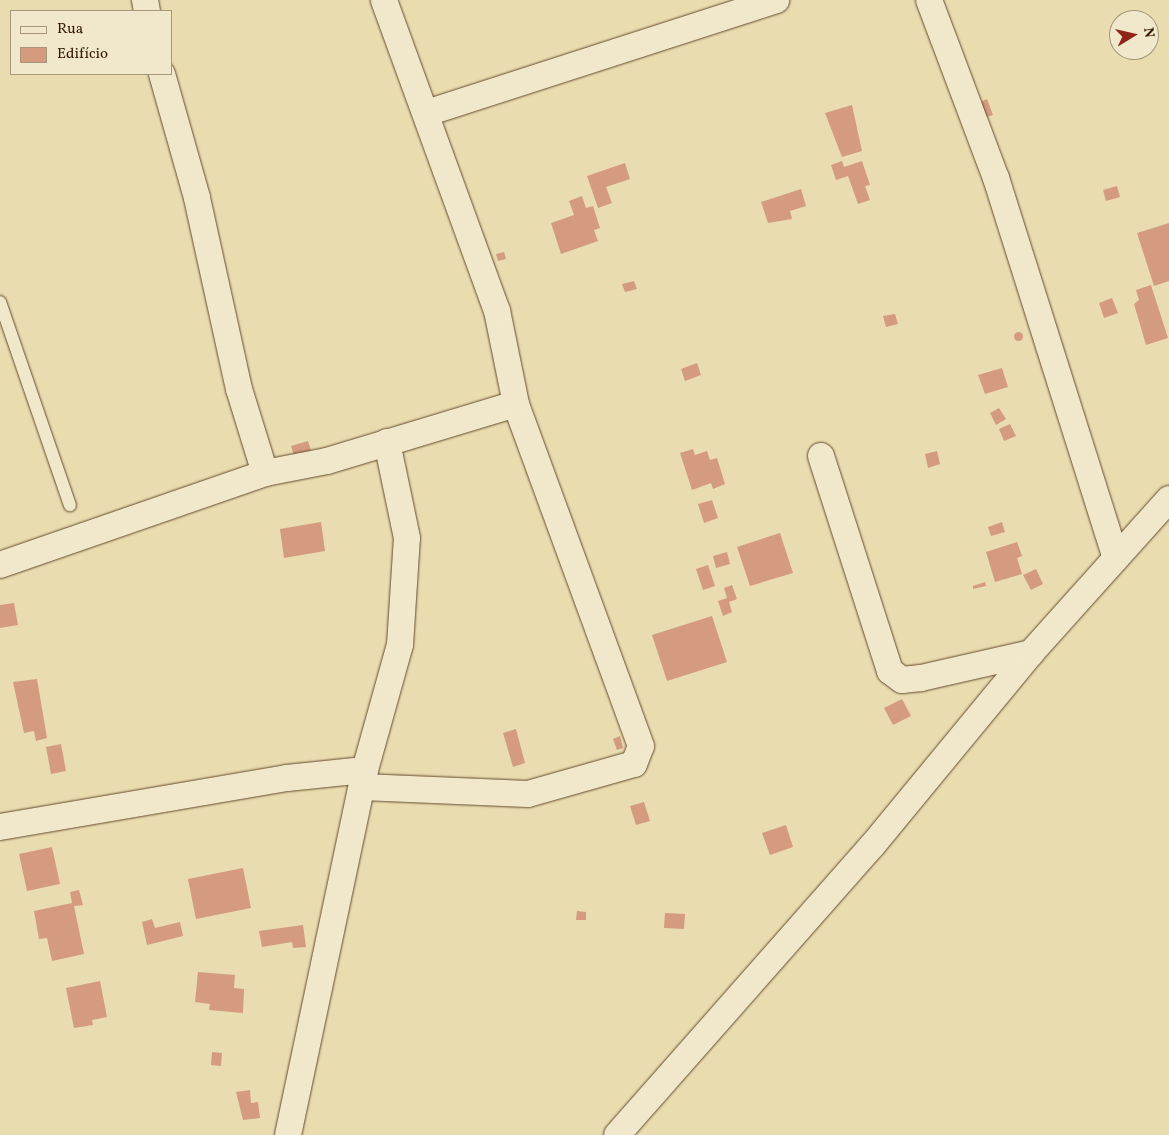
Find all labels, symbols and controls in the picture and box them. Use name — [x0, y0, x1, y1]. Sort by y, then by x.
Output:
legend — [10, 10, 172, 75]
north arrow — [1109, 10, 1159, 60]
text: Rua — [57, 19, 83, 40]
text: N — [1138, 26, 1158, 39]
text: Edifício — [57, 44, 108, 65]

